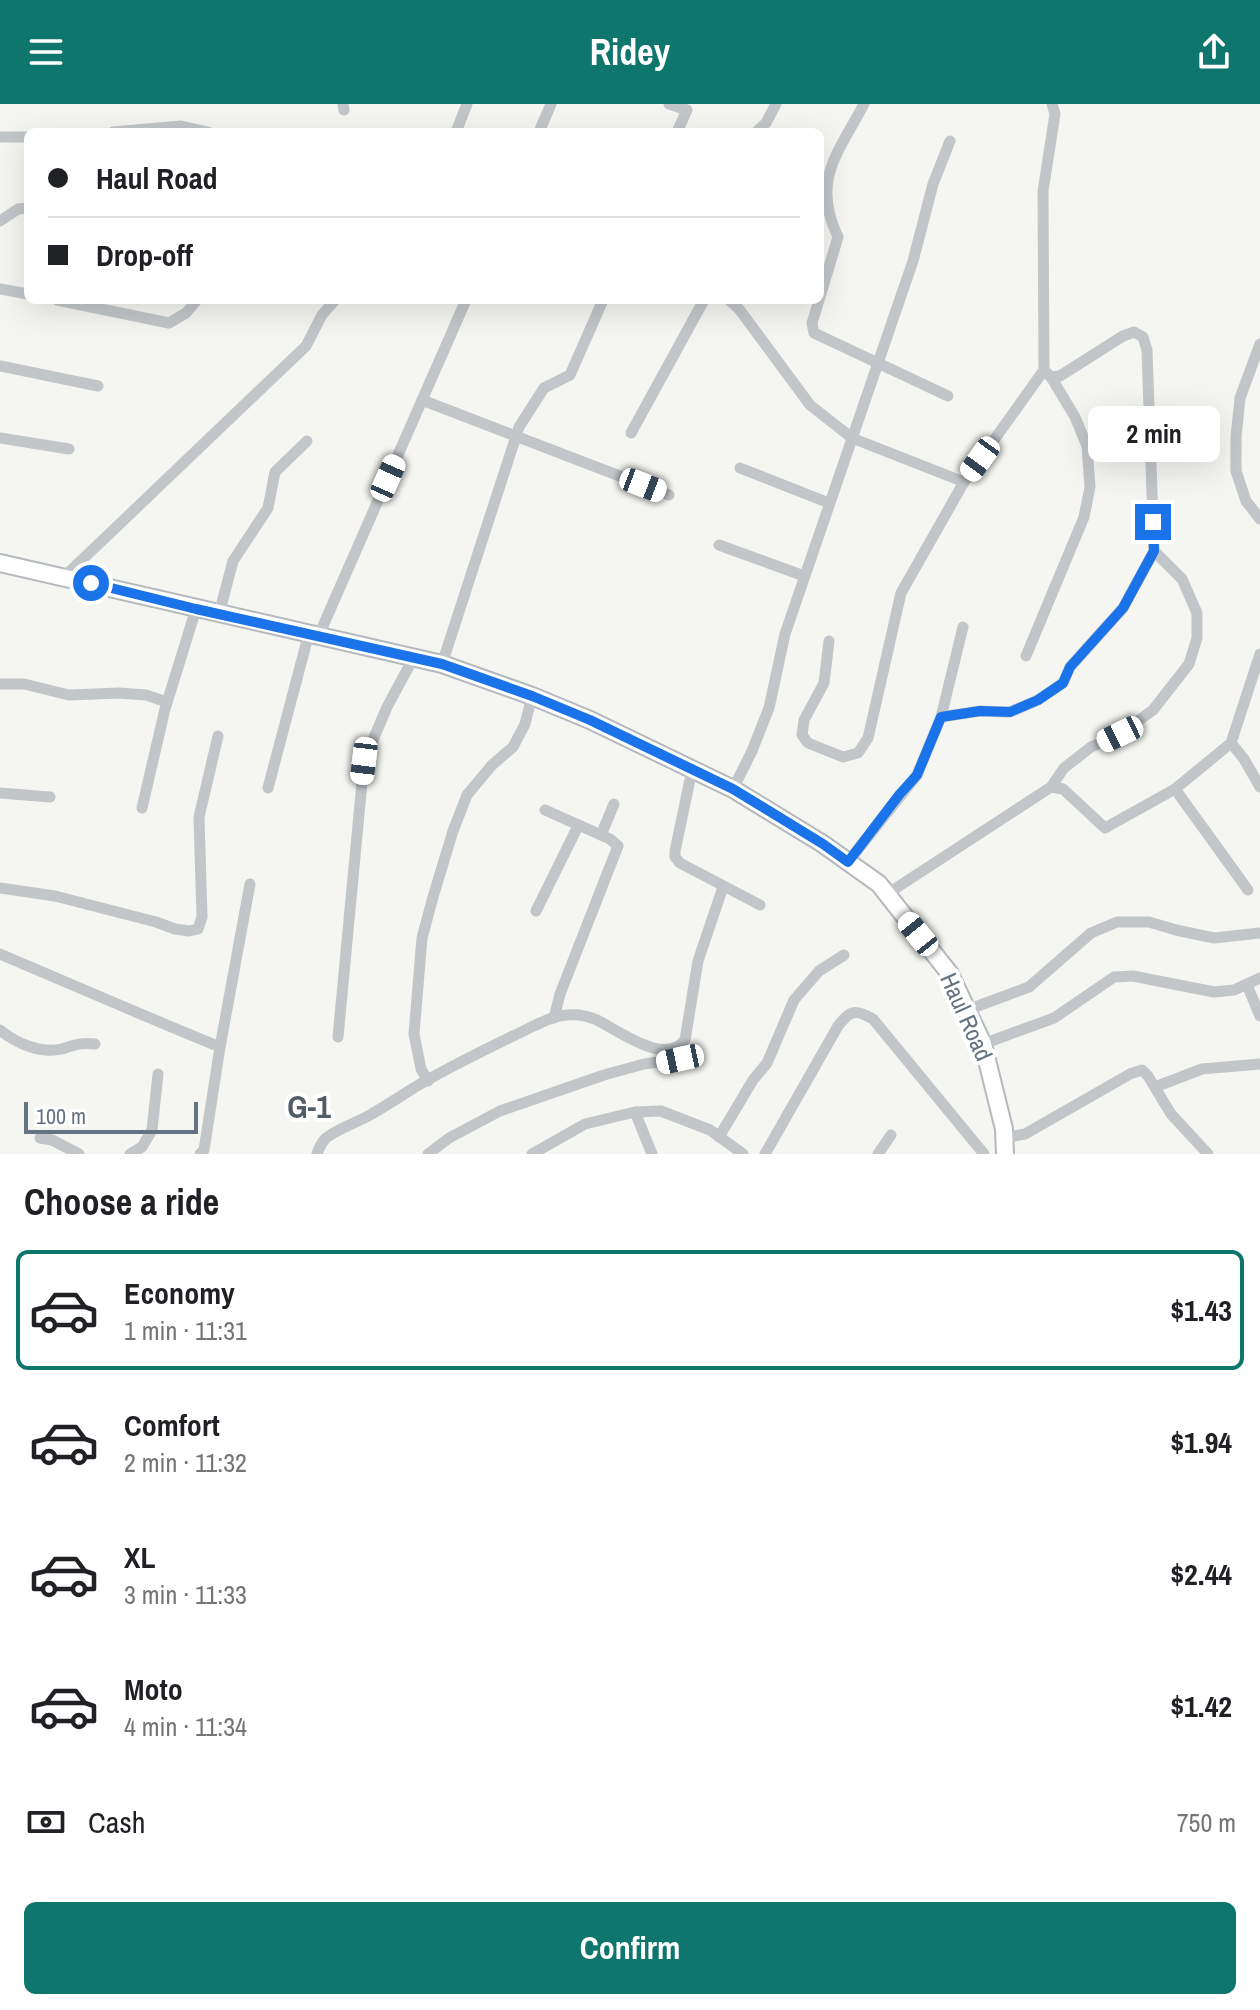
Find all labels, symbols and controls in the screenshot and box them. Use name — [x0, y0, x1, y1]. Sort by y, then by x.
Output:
text: Ridey — [590, 28, 670, 76]
icon: menu — [24, 30, 68, 74]
icon: share — [1192, 30, 1236, 74]
text: Haul Road — [96, 158, 218, 198]
text: Drop-off — [96, 235, 193, 275]
callout: 2 min — [1087, 406, 1219, 462]
text: 2 min — [1126, 416, 1182, 451]
car — [956, 433, 1004, 485]
car — [367, 451, 409, 505]
car — [616, 465, 670, 505]
route end — [1135, 504, 1171, 540]
route start — [73, 565, 109, 601]
car — [1093, 713, 1147, 755]
car — [349, 736, 379, 786]
car — [894, 908, 942, 960]
street label: Haul Road — [933, 968, 1000, 1066]
car — [654, 1042, 706, 1076]
district label: G-1 — [287, 1085, 331, 1128]
scale bar — [24, 1098, 198, 1134]
text: 100 m — [36, 1101, 86, 1131]
text: Choose a ride — [24, 1178, 219, 1226]
text: Economy — [124, 1273, 235, 1313]
icon: car — [28, 1274, 100, 1346]
text: $1.43 — [1170, 1290, 1232, 1330]
text: 1 min · 11:31 — [124, 1313, 247, 1348]
text: Comfort — [124, 1405, 220, 1445]
icon: car — [28, 1406, 100, 1478]
text: $1.94 — [1170, 1422, 1232, 1462]
text: 2 min · 11:32 — [124, 1445, 247, 1480]
text: XL — [124, 1537, 155, 1577]
icon: car — [28, 1538, 100, 1610]
text: $2.44 — [1170, 1554, 1232, 1594]
text: 3 min · 11:33 — [124, 1577, 247, 1612]
text: Moto — [124, 1669, 183, 1709]
icon: car — [28, 1670, 100, 1742]
text: $1.42 — [1170, 1686, 1232, 1726]
text: 4 min · 11:34 — [124, 1709, 247, 1744]
icon: cash — [24, 1800, 68, 1844]
text: Cash — [88, 1802, 145, 1842]
text: 750 m — [1177, 1805, 1236, 1840]
button: Confirm — [24, 1902, 1236, 1994]

